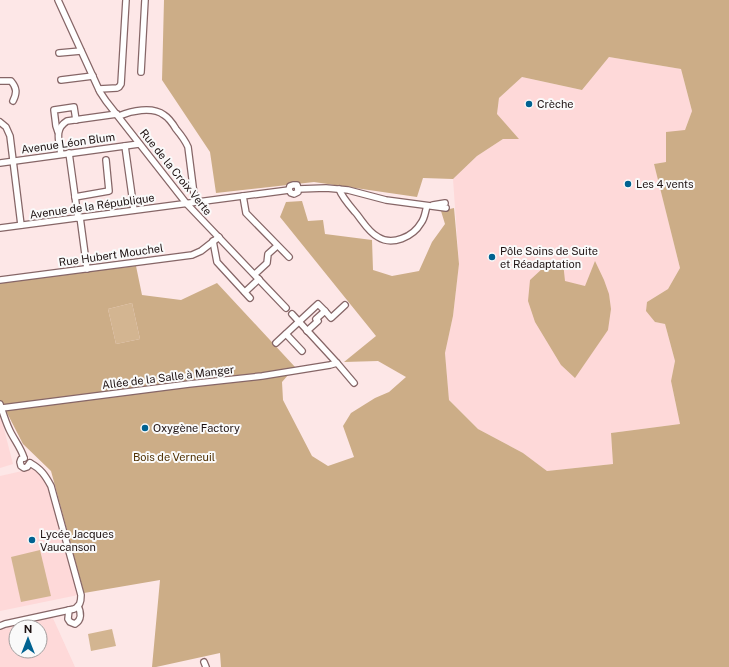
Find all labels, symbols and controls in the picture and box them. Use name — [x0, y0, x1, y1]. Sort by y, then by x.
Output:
place label: Crèche — [537, 98, 574, 110]
marker: Crèche — [524, 99, 534, 109]
street label: Rue de la Croix Verte — [138, 127, 214, 217]
street label: Avenue Léon Blum — [20, 130, 116, 156]
place label: Les 4 vents — [636, 178, 694, 190]
marker: Les 4 vents — [623, 179, 633, 189]
street label: Avenue de la République — [29, 191, 155, 221]
street label: Rue Hubert Mouchel — [58, 242, 164, 268]
place label: Pôle Soins de Suite et Réadaptation — [500, 245, 598, 270]
marker: Pôle Soins de Suite et Réadaptation — [487, 252, 497, 262]
street label: Allée de la Salle à Manger — [101, 363, 235, 391]
place label: Oxygène Factory — [153, 422, 240, 434]
marker: Oxygène Factory — [140, 423, 150, 433]
park label: Bois de Verneuil — [133, 451, 215, 463]
place label: Lycée Jacques Vaucanson — [40, 528, 114, 553]
marker: Lycée Jacques Vaucanson — [27, 535, 37, 545]
north arrow — [8, 619, 48, 659]
text: N — [24, 623, 32, 635]

